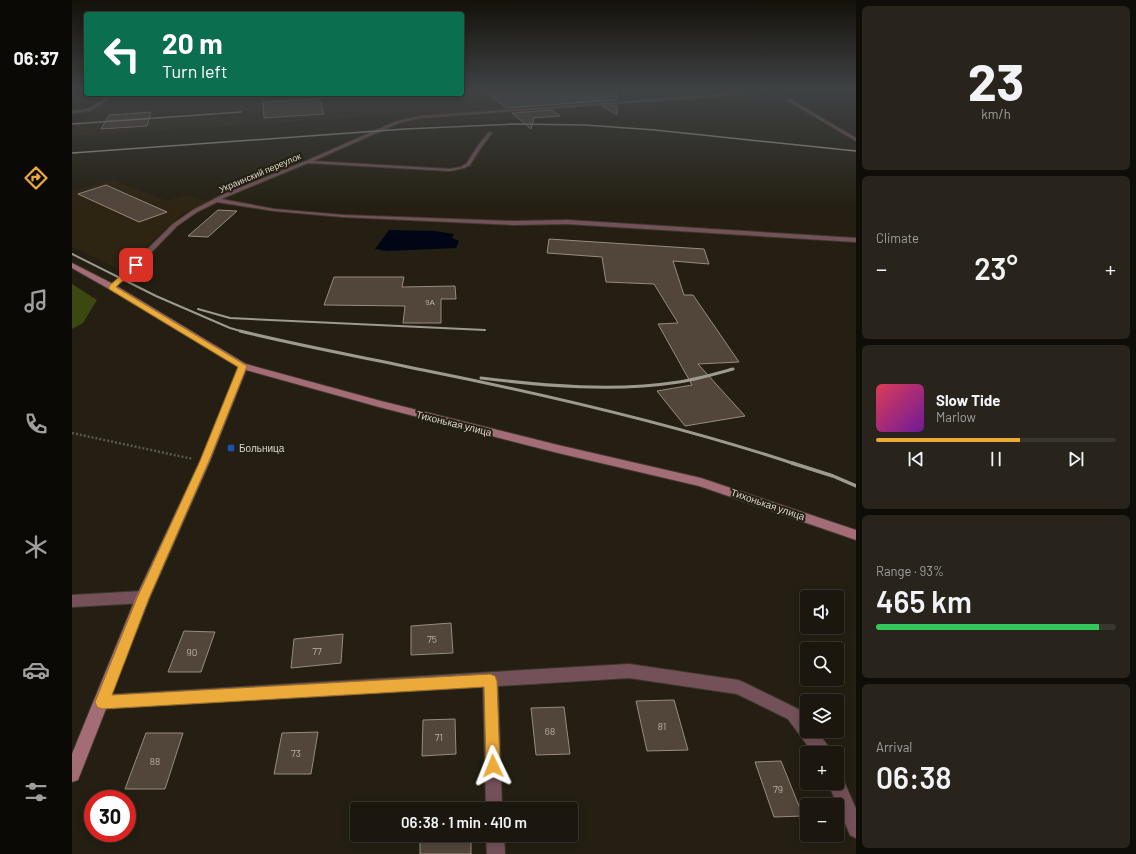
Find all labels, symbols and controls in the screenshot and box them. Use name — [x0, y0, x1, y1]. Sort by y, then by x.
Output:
text: 20 m — [162, 26, 223, 60]
icon: left — [96, 28, 148, 80]
text: 06:37 — [13, 47, 59, 69]
text: 23 — [968, 49, 1024, 111]
text: Turn left — [162, 60, 228, 82]
text: km/h — [981, 106, 1011, 122]
street label: Украинский переулок — [217, 150, 302, 195]
icon: directions — [22, 164, 50, 192]
text: Climate — [876, 230, 919, 246]
pin — [119, 248, 153, 282]
text: 23° — [974, 250, 1018, 286]
icon: arrive — [125, 254, 147, 276]
text: − — [876, 255, 887, 281]
text: + — [1105, 255, 1116, 281]
icon: music — [22, 287, 50, 315]
house number: 9А — [425, 297, 435, 307]
text: Slow Tide — [936, 391, 1000, 409]
street label: Тихонькая улица — [415, 408, 493, 438]
text: Marlow — [936, 409, 976, 425]
icon: phone — [22, 410, 50, 438]
place label: Больница — [239, 442, 285, 454]
marker: Больница — [226, 443, 236, 453]
icon: previous — [905, 448, 927, 470]
icon: pause — [985, 448, 1007, 470]
icon: next — [1065, 448, 1087, 470]
street label: Тихонькая улица — [729, 486, 807, 522]
icon: climate — [22, 533, 50, 561]
text: Range · 93% — [876, 563, 944, 579]
text: 465 km — [876, 583, 972, 619]
map controls — [800, 590, 844, 842]
button: sound — [800, 590, 844, 634]
house number: 75 — [427, 633, 437, 645]
button: search — [800, 642, 844, 686]
house number: 77 — [312, 645, 322, 657]
house number: 90 — [187, 646, 197, 658]
icon: car — [22, 656, 50, 684]
button: layers — [800, 694, 844, 738]
house number: 81 — [658, 720, 666, 732]
house number: 68 — [545, 725, 555, 737]
house number: 71 — [435, 731, 443, 743]
text: Arrival — [876, 739, 912, 755]
position arrow — [472, 745, 514, 787]
button: + — [800, 746, 844, 790]
house number: 73 — [291, 747, 301, 759]
house number: 88 — [150, 755, 160, 767]
text: 06:38 — [876, 759, 951, 795]
icon: filters — [22, 778, 50, 806]
house number: 79 — [773, 783, 783, 795]
speed limit sign: 30 — [84, 790, 136, 842]
button: − — [800, 798, 844, 842]
text: 06:38 · 1 min · 410 m — [401, 813, 527, 831]

